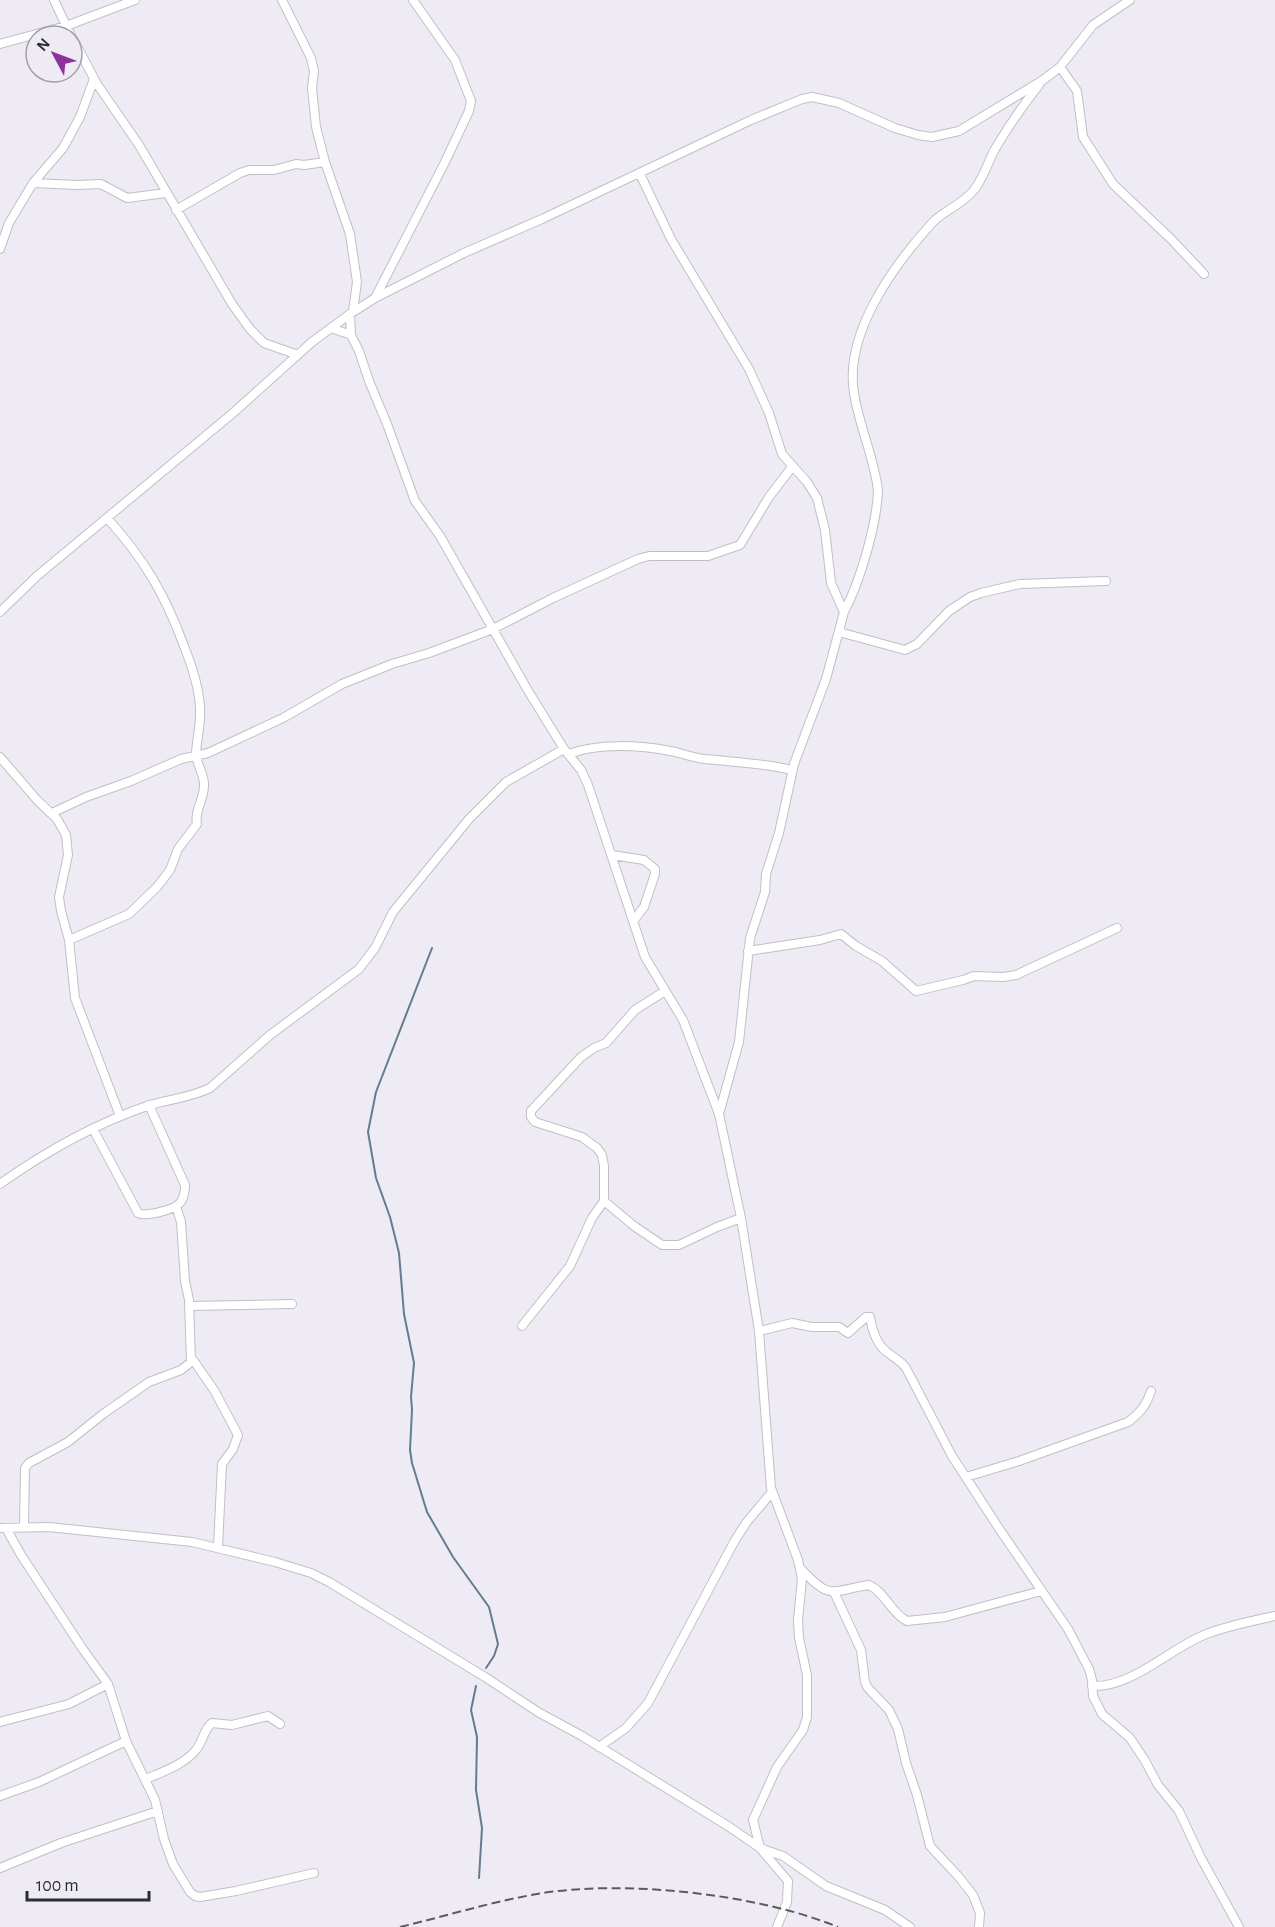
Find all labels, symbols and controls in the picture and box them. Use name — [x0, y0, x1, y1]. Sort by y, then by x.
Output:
north arrow — [24, 24, 84, 84]
text: N — [34, 35, 53, 54]
scale bar — [27, 1864, 148, 1902]
text: 100 m — [36, 1877, 79, 1895]

